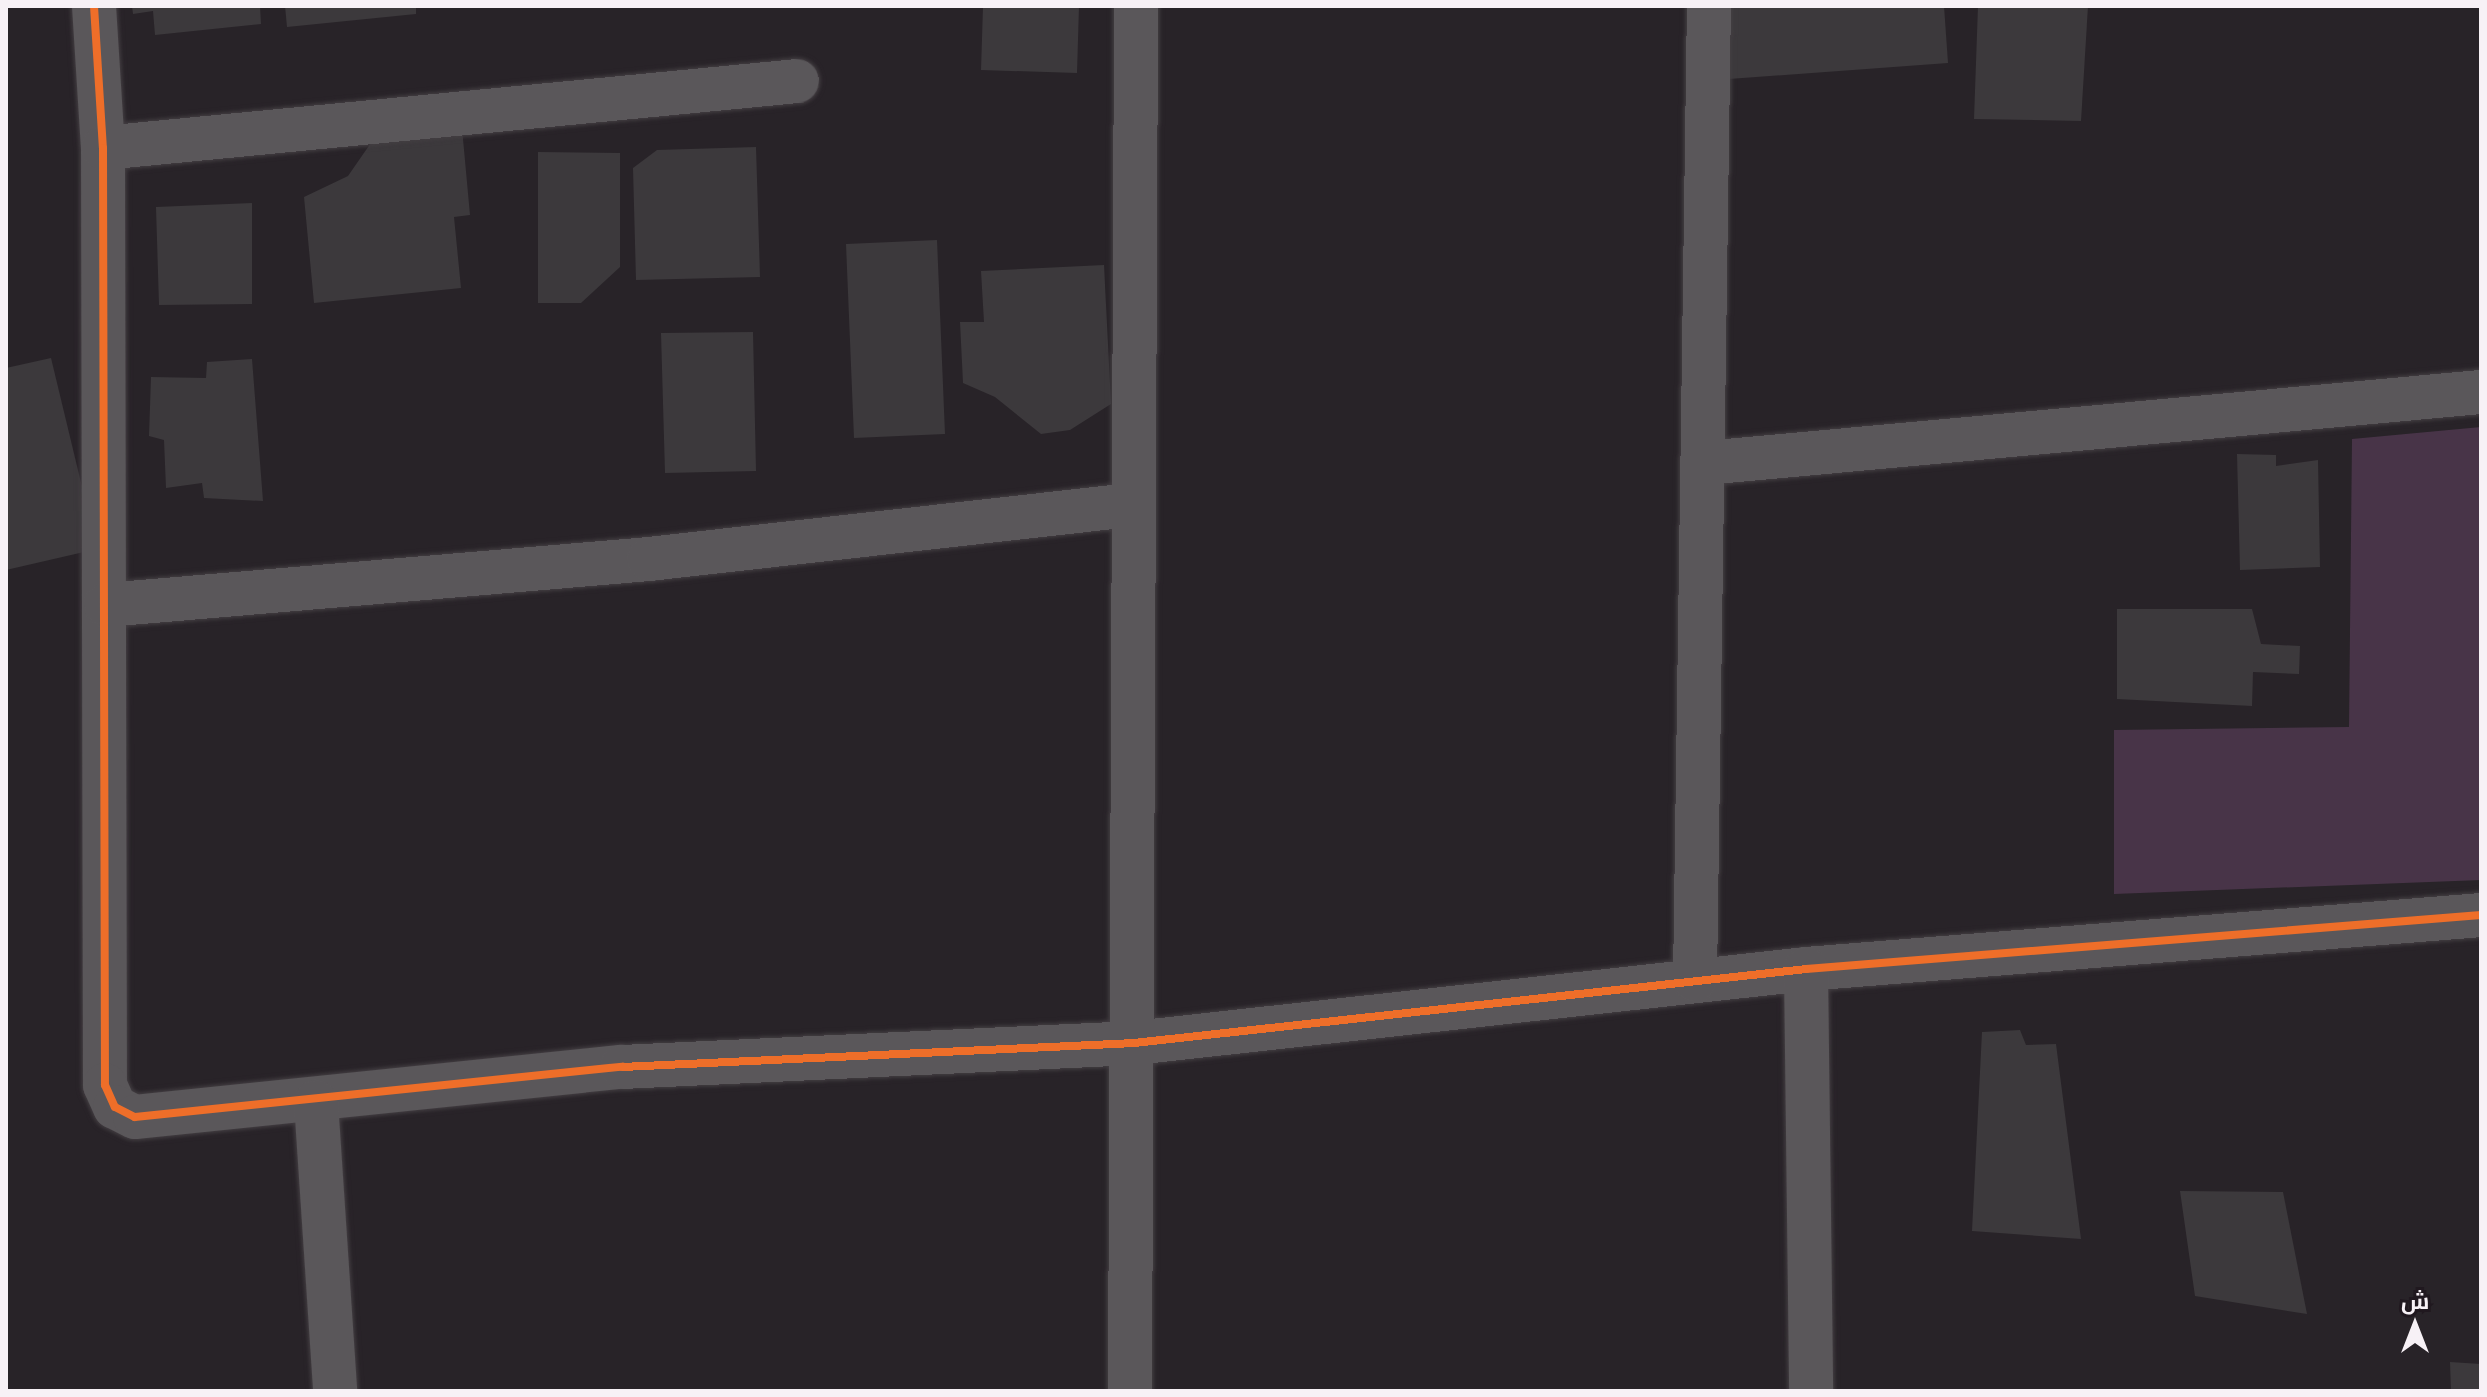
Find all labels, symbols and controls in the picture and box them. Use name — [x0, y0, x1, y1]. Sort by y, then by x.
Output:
north arrow — [2375, 1285, 2455, 1365]
text: ش — [2401, 1285, 2429, 1317]

